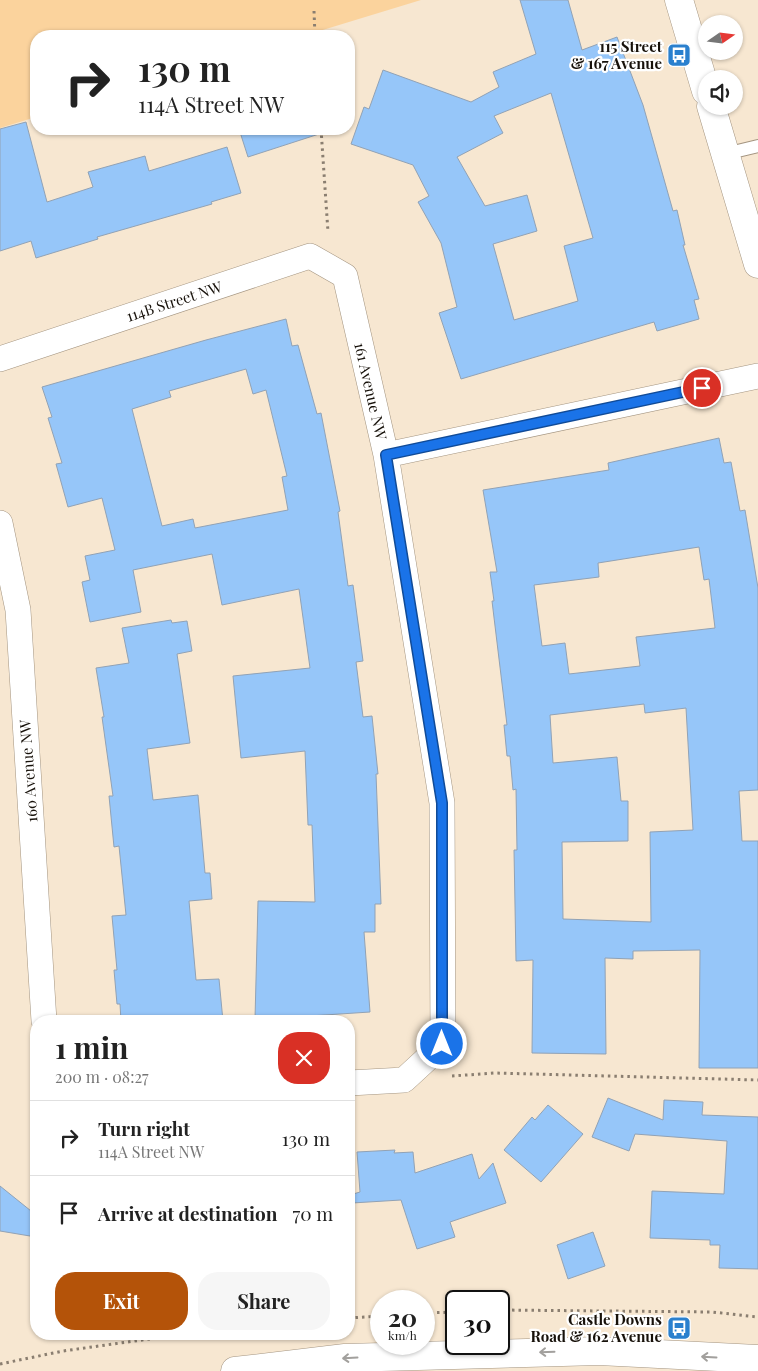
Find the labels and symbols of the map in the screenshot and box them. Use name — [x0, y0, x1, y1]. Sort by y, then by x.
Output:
north arrow — [698, 15, 742, 60]
place label: 115 Street & 167 Avenue — [571, 36, 663, 73]
bus stop icon: 115 Street & 167 Avenue — [666, 42, 692, 68]
street label: 114B Street NW — [124, 276, 225, 326]
street label: 161 Avenue NW — [350, 340, 392, 442]
pin — [681, 367, 723, 409]
street label: 160 Avenue NW — [14, 719, 42, 823]
position arrow — [415, 1017, 467, 1069]
speed limit sign: 30 — [445, 1290, 510, 1355]
place label: Castle Downs Road & 162 Avenue — [530, 1309, 662, 1346]
bus stop icon: Castle Downs Road & 162 Avenue — [666, 1315, 692, 1341]
one-way arrow — [539, 1347, 556, 1357]
one-way arrow — [702, 1352, 718, 1361]
one-way arrow — [342, 1354, 358, 1363]

